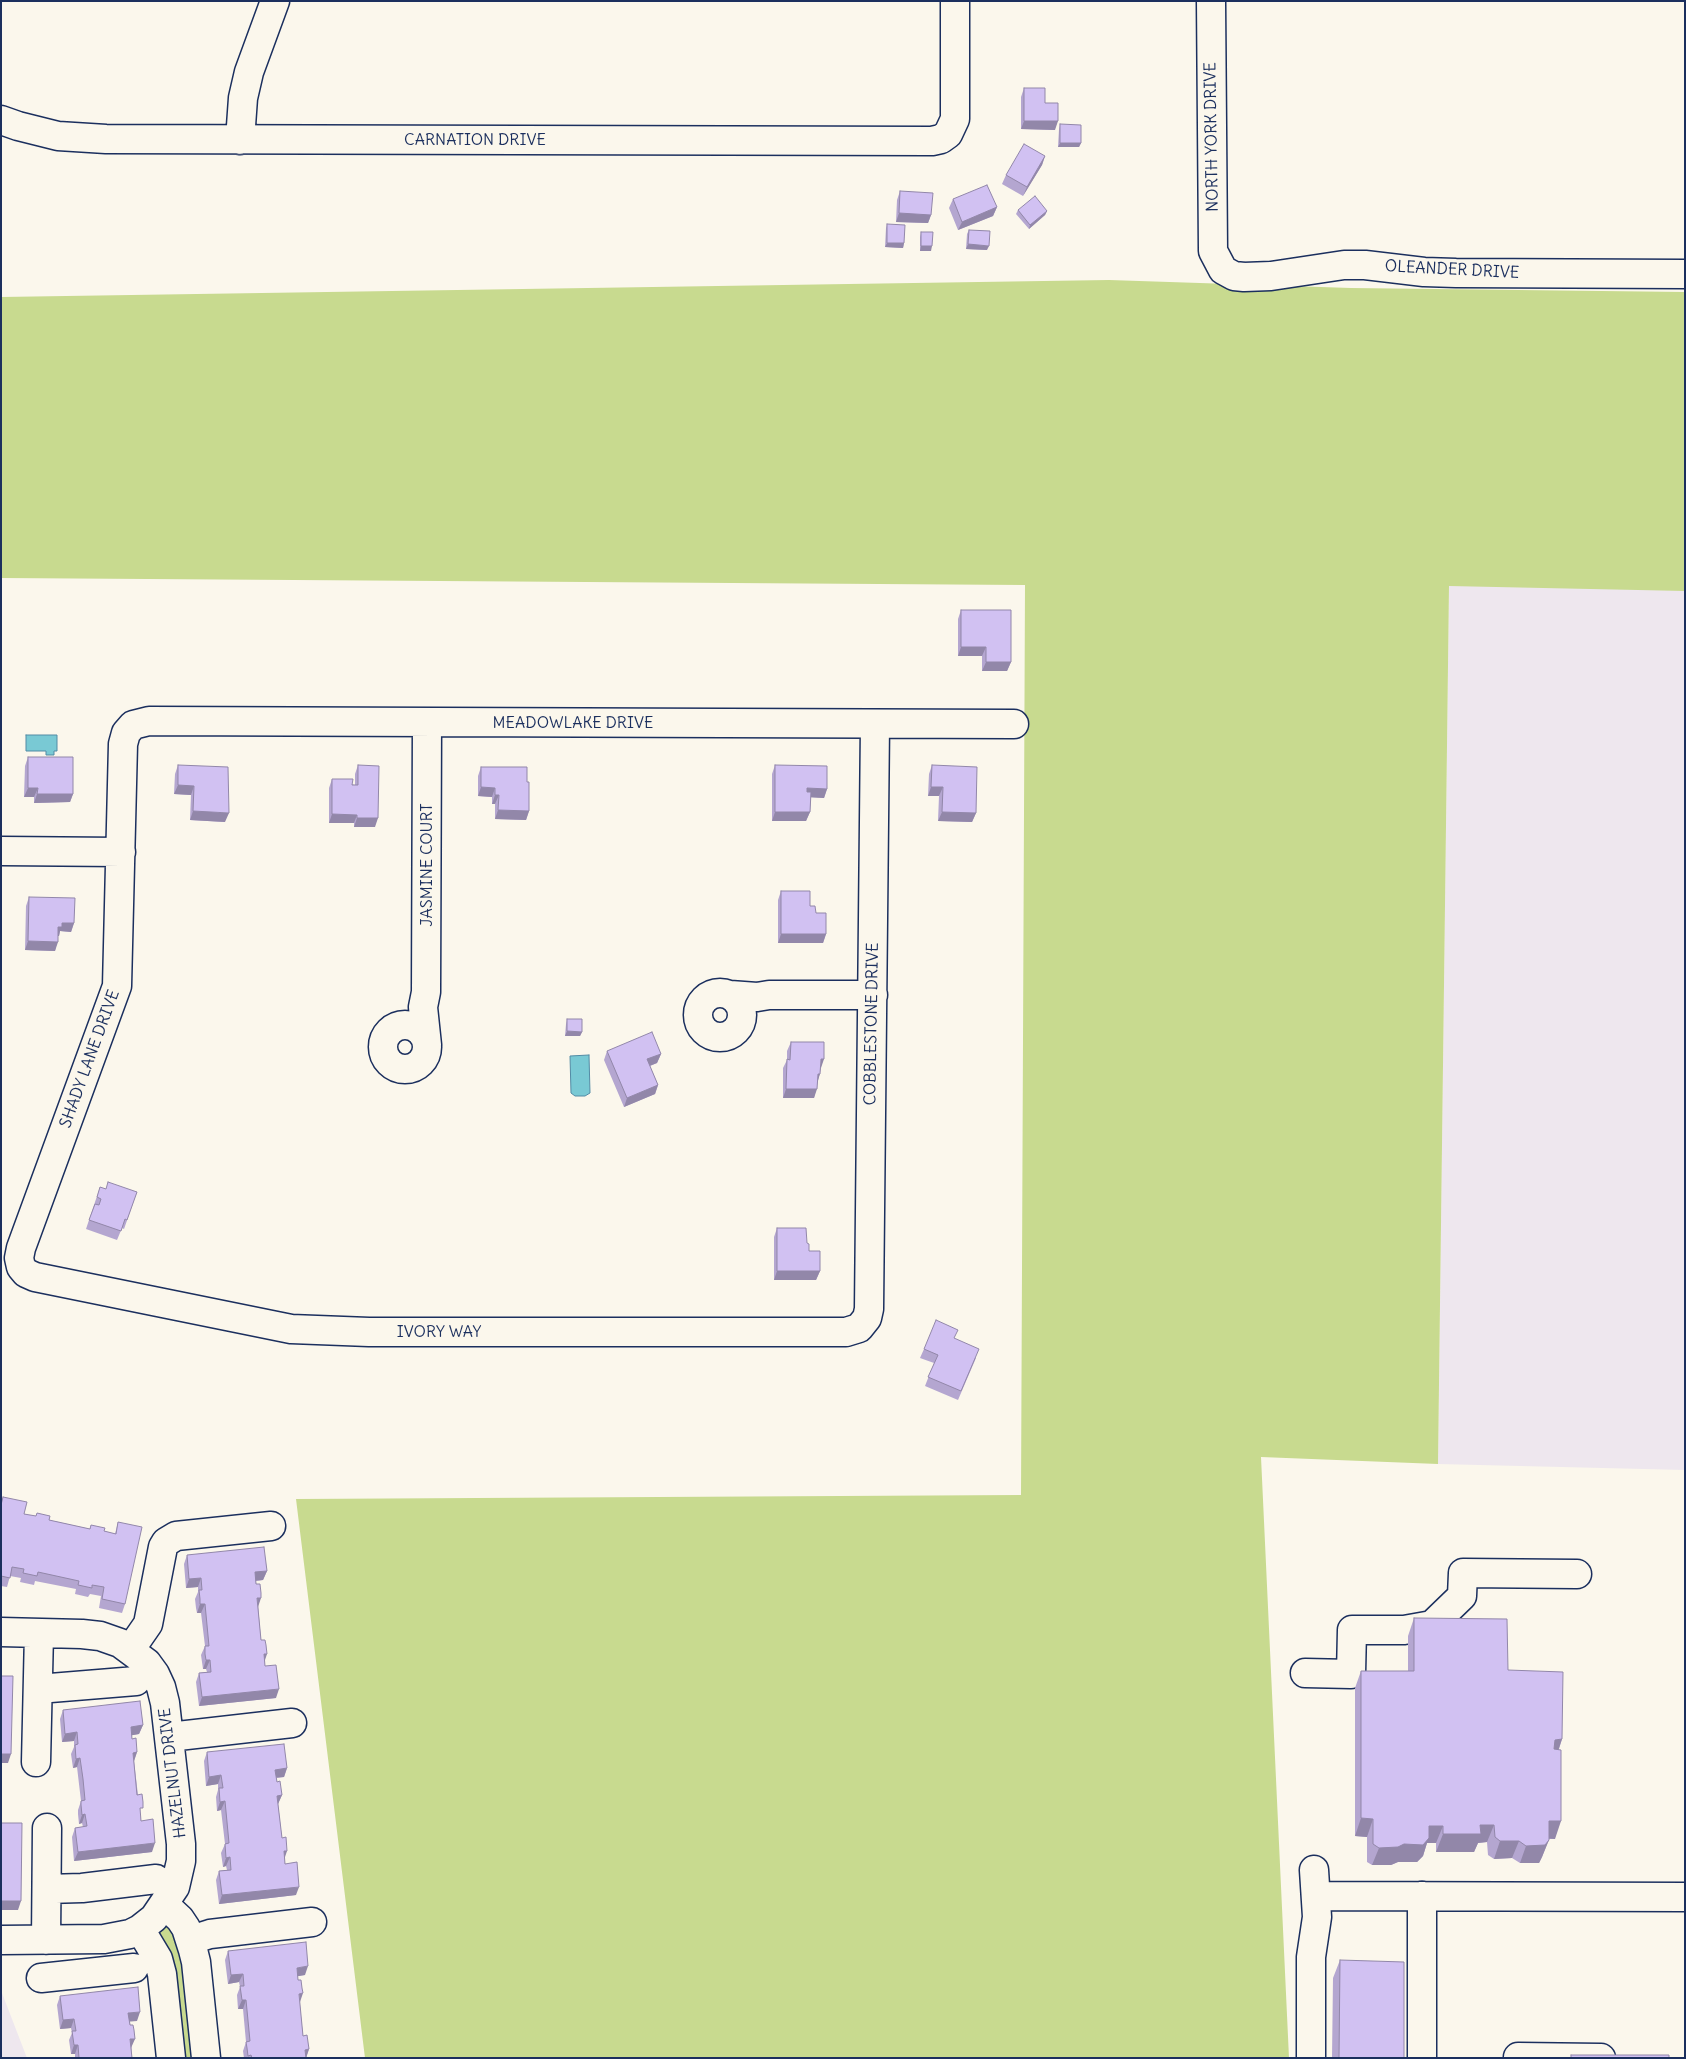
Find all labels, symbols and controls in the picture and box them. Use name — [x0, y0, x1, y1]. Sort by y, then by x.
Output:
street label: NORTH YORK DRIVE — [1201, 62, 1223, 212]
street label: CARNATION DRIVE — [404, 130, 546, 150]
street label: OLEANDER DRIVE — [1384, 257, 1520, 283]
street label: MEADOWLAKE DRIVE — [493, 713, 653, 733]
street label: JASMINE COURT — [417, 803, 437, 927]
street label: COBBLESTONE DRIVE — [861, 942, 883, 1106]
street label: SHADY LANE DRIVE — [56, 987, 124, 1131]
street label: IVORY WAY — [397, 1322, 481, 1342]
street label: HAZELNUT DRIVE — [155, 1707, 191, 1839]

